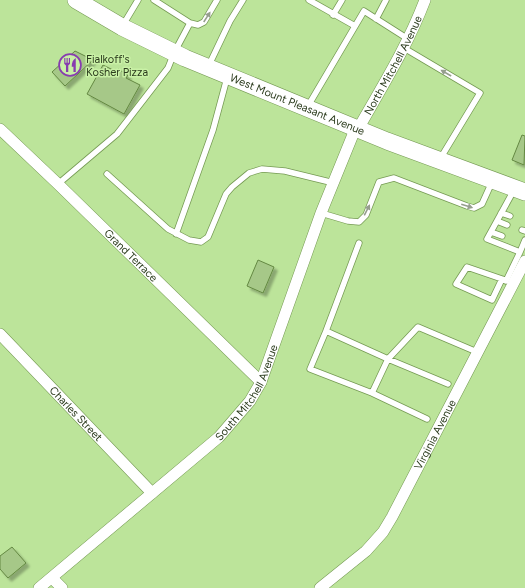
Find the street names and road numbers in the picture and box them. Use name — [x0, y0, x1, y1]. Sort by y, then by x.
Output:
street label: North Mitchell Avenue — [362, 14, 425, 117]
street label: West Mount Pleasant Avenue — [228, 71, 366, 138]
street label: Grand Terrace — [101, 227, 160, 285]
street label: South Mitchell Avenue — [213, 343, 281, 444]
street label: Charles Street — [47, 384, 105, 444]
street label: Virginia Avenue — [412, 397, 459, 472]

